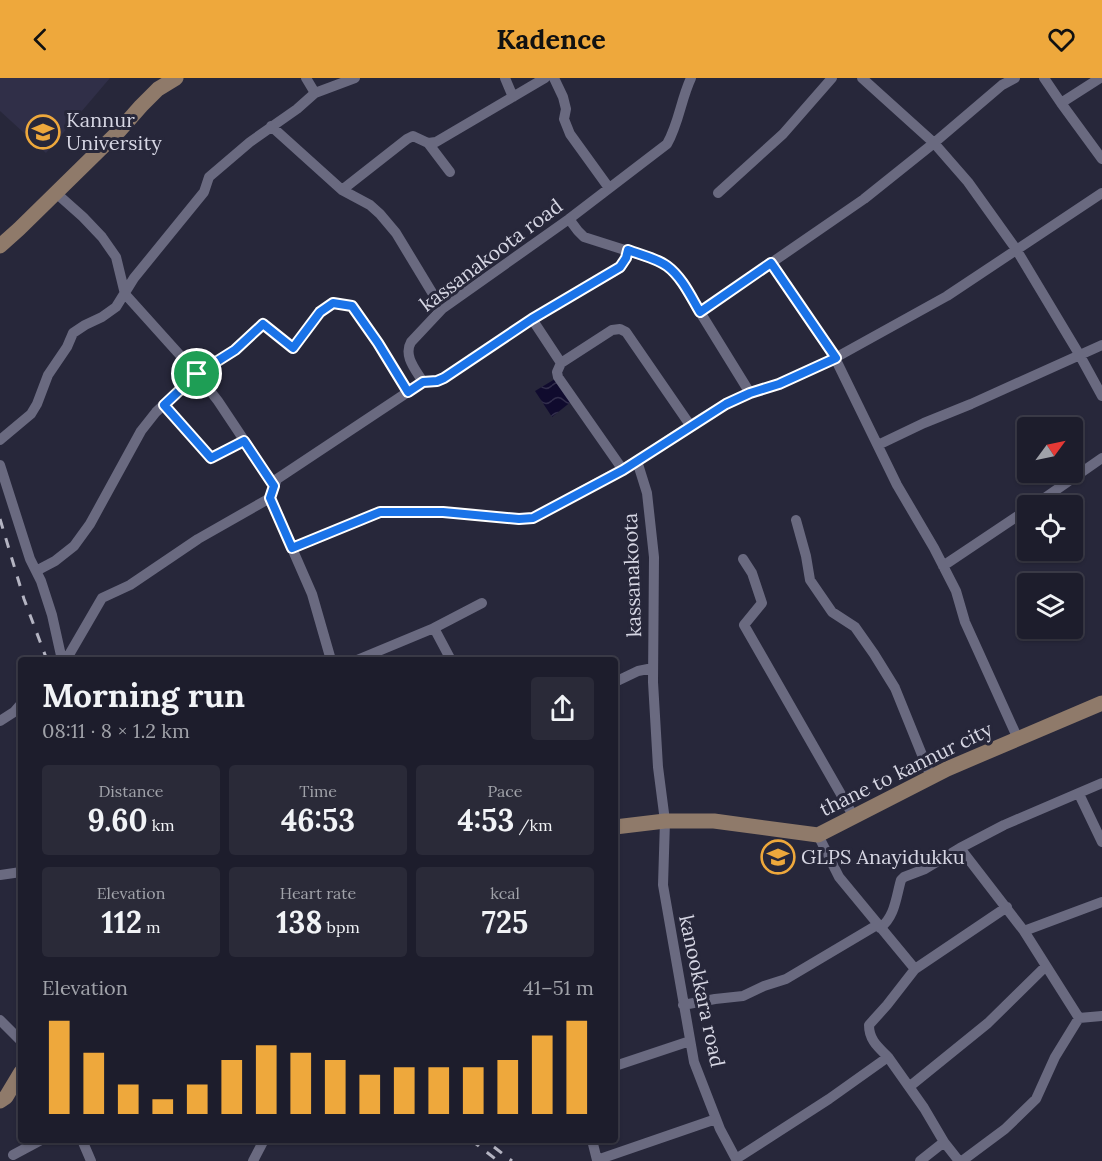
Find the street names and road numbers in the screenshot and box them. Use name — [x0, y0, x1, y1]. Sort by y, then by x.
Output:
street label: kassanakoota road — [414, 193, 567, 316]
street label: kassanakoota — [617, 512, 646, 638]
street label: thane to kannur city — [815, 716, 997, 821]
street label: kanookkara road — [674, 912, 731, 1069]

